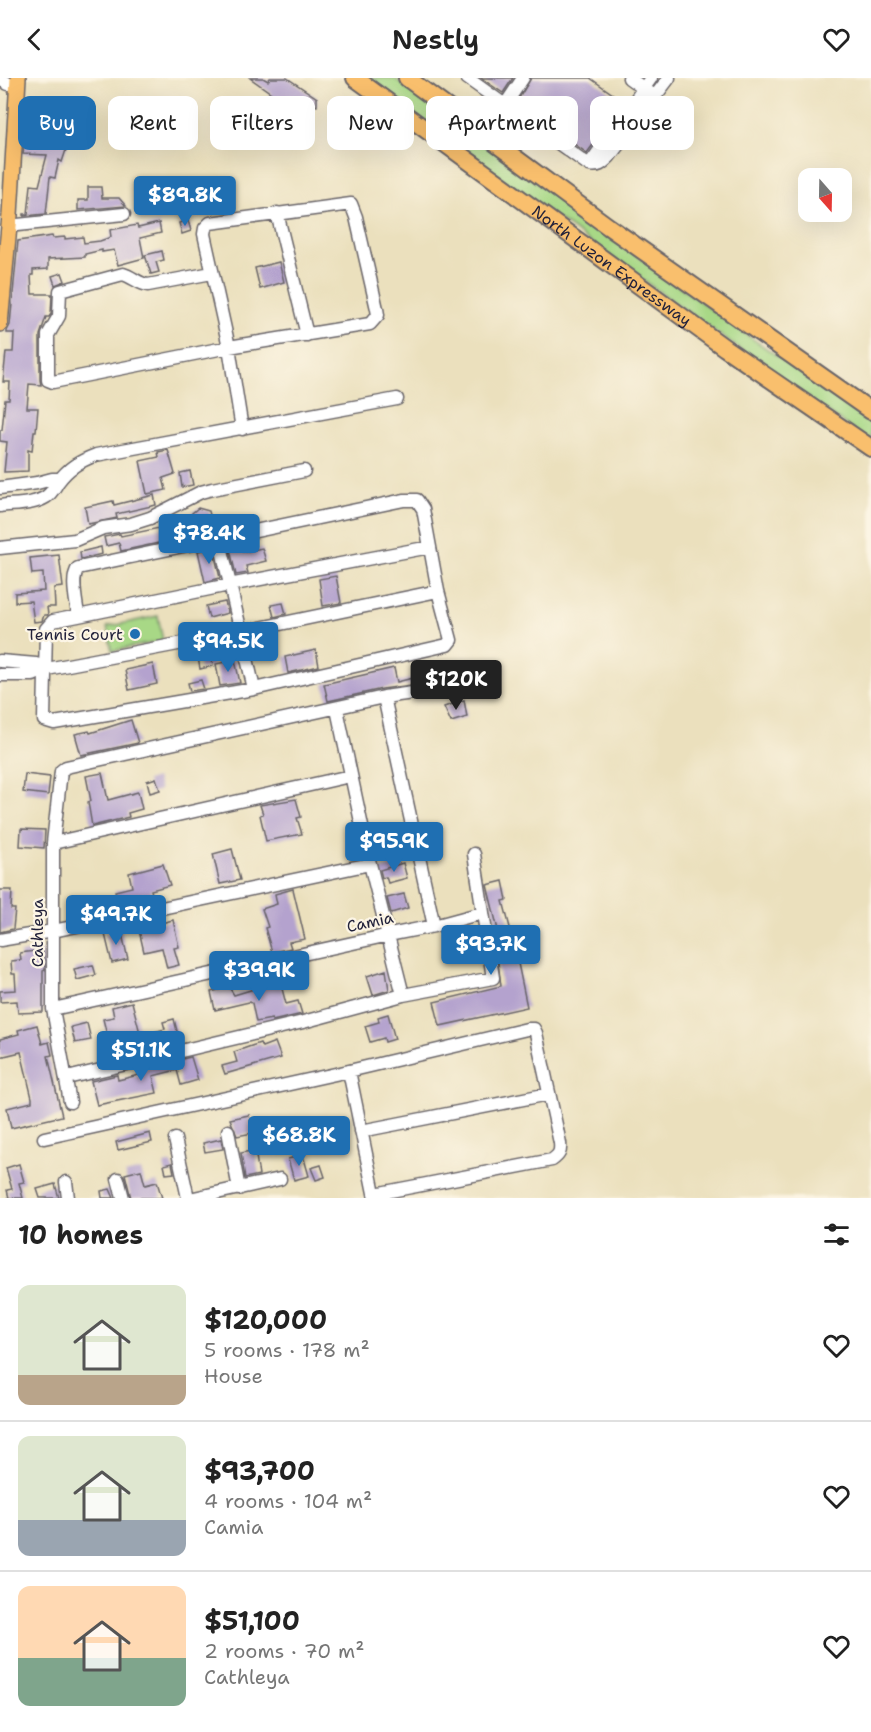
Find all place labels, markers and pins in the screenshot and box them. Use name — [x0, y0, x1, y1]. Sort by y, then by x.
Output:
pin: $89.8K — [136, 176, 234, 227]
pin: $78.4K — [160, 514, 258, 565]
pin: $94.5K — [179, 622, 277, 673]
place label: Tennis Court — [27, 624, 123, 645]
marker: Tennis Court — [128, 627, 142, 641]
pin: $120K — [414, 660, 498, 711]
pin: $95.9K — [345, 822, 443, 873]
pin: $49.7K — [67, 895, 165, 946]
pin: $93.7K — [442, 925, 540, 976]
pin: $39.9K — [210, 951, 308, 1002]
pin: $51.1K — [92, 1031, 190, 1082]
pin: $68.8K — [250, 1116, 348, 1167]

